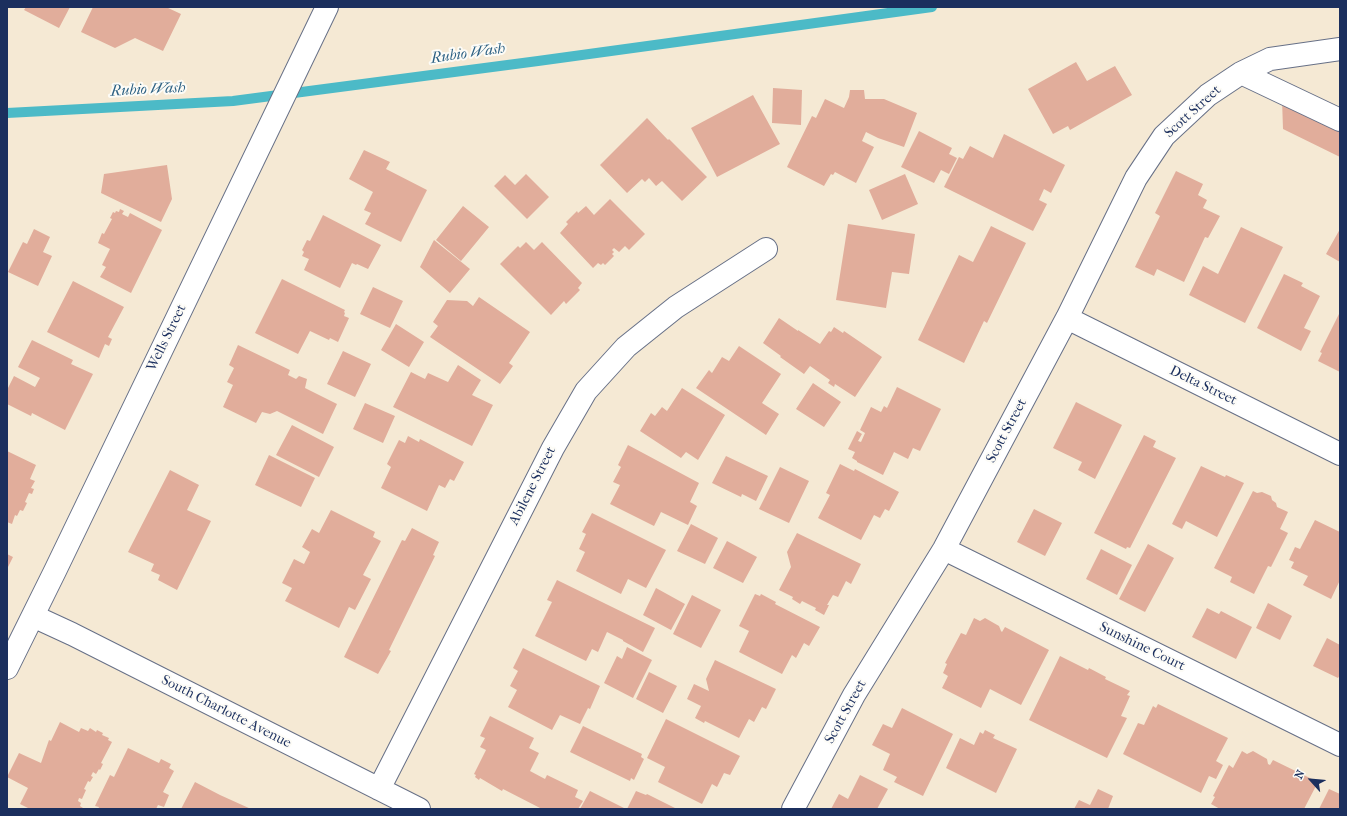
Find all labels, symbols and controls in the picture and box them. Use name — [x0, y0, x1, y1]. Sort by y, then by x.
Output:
water label: Rubio Wash — [430, 40, 506, 68]
water label: Rubio Wash — [110, 79, 186, 101]
street label: Scott Street — [1161, 82, 1225, 142]
street label: Wells Street — [144, 302, 190, 374]
street label: Delta Street — [1167, 363, 1239, 409]
street label: Scott Street — [983, 396, 1031, 466]
street label: Abilene Street — [506, 444, 560, 528]
street label: Sunshine Court — [1096, 619, 1188, 675]
street label: South Charlotte Avenue — [158, 672, 294, 752]
street label: Scott Street — [822, 677, 870, 747]
north arrow — [1291, 760, 1331, 800]
text: N — [1292, 768, 1308, 781]

